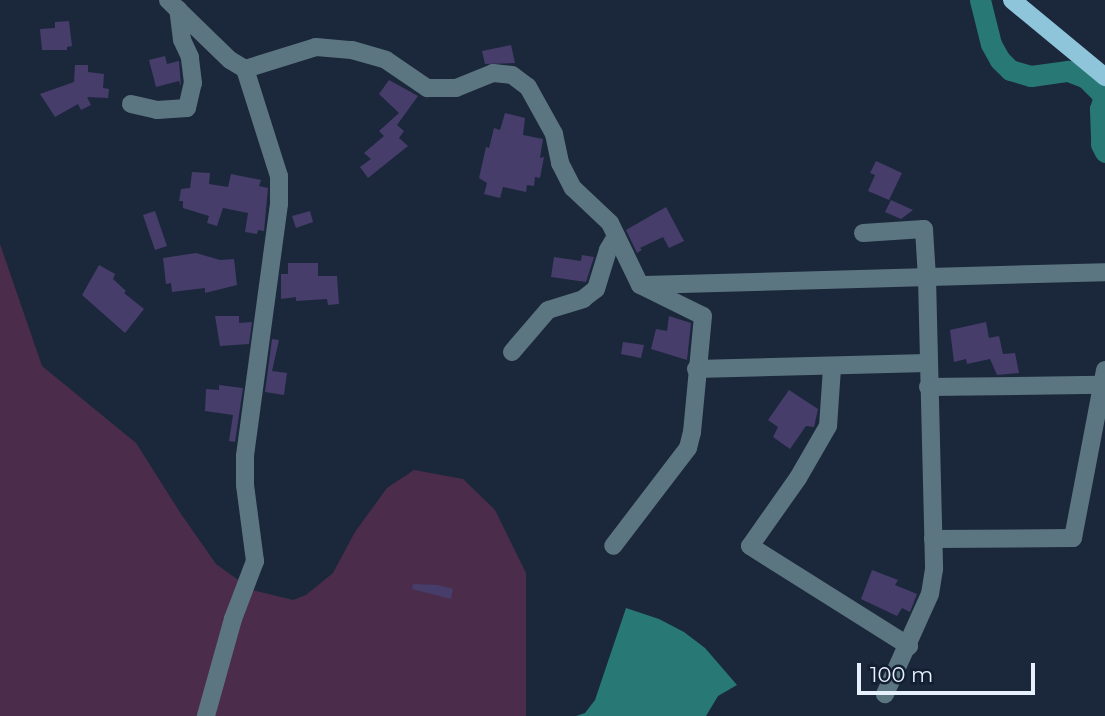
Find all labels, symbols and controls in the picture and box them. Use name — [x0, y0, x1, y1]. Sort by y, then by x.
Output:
scale bar — [860, 650, 1038, 694]
text: 100 m — [870, 662, 933, 687]

